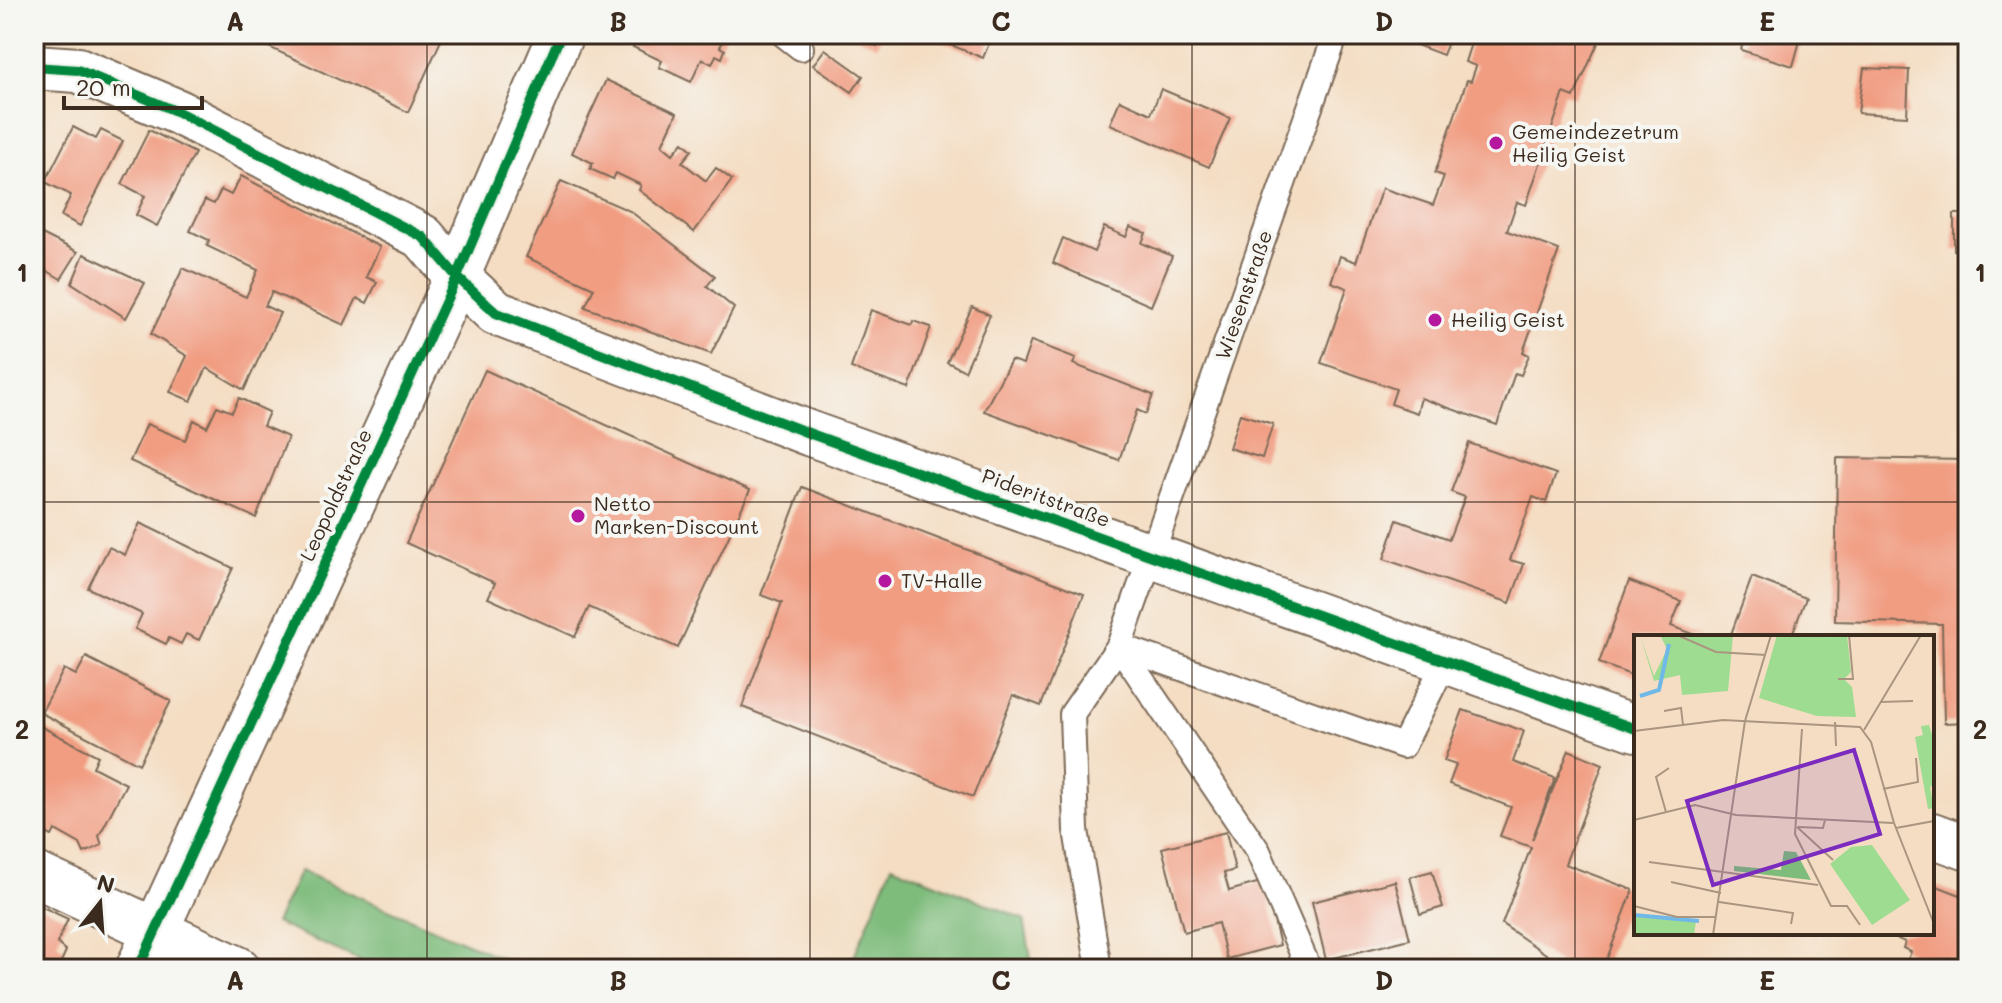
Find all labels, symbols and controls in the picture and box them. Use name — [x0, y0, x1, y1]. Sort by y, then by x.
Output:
text: A — [226, 4, 244, 38]
text: B — [609, 4, 627, 38]
text: C — [991, 4, 1011, 38]
text: D — [1375, 4, 1393, 38]
text: E — [1759, 4, 1775, 38]
scale bar — [64, 60, 202, 110]
text: 20 m — [76, 71, 131, 102]
place label: Gemeindezetrum Heilig Geist — [1512, 118, 1679, 167]
marker: Gemeindezetrum Heilig Geist — [1487, 134, 1505, 152]
street label: Wiesenstraße — [1209, 226, 1277, 363]
text: 1 — [16, 255, 28, 289]
text: 1 — [1974, 255, 1986, 289]
place label: Heilig Geist — [1451, 306, 1565, 332]
marker: Heilig Geist — [1426, 311, 1444, 329]
street label: Leopoldstraße — [293, 424, 377, 565]
street label: Pideritstraße — [979, 462, 1114, 532]
place label: Netto Marken-Discount — [594, 490, 759, 539]
marker: Netto Marken-Discount — [569, 507, 587, 525]
place label: TV-Halle — [901, 567, 983, 593]
marker: TV-Halle — [876, 572, 894, 590]
inset map — [1634, 635, 1934, 935]
text: 2 — [15, 712, 29, 746]
text: 2 — [1973, 712, 1987, 746]
north arrow — [60, 863, 140, 943]
text: N — [94, 867, 118, 900]
text: A — [226, 963, 244, 997]
text: B — [609, 963, 627, 997]
text: C — [991, 963, 1011, 997]
text: D — [1375, 963, 1393, 997]
text: E — [1759, 963, 1775, 997]

